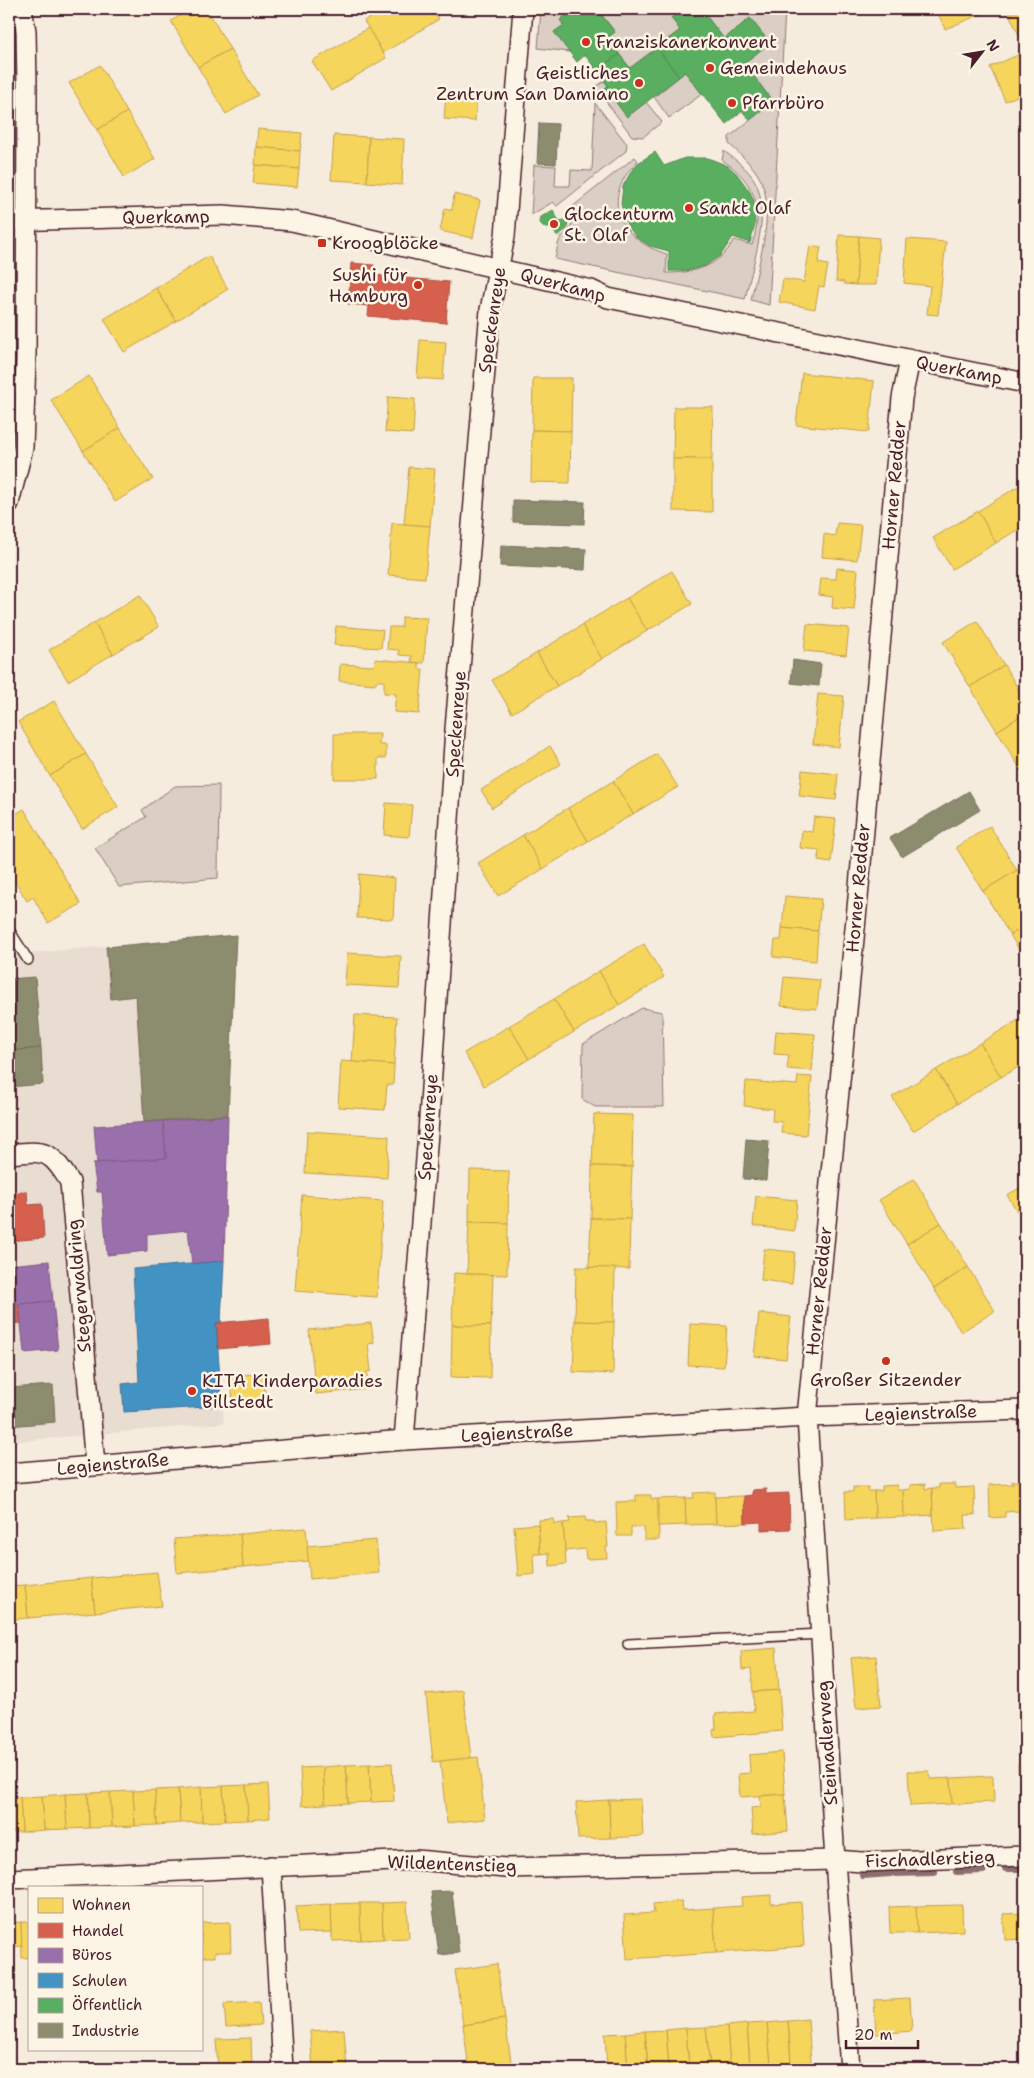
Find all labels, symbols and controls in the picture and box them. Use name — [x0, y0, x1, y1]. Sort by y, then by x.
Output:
north arrow — [956, 28, 1006, 78]
place label: Franziskanerkonvent — [596, 30, 777, 54]
marker: Franziskanerkonvent — [580, 36, 592, 48]
text: N — [983, 36, 1004, 55]
place label: Gemeindehaus — [720, 56, 847, 80]
place label: Geistliches Zentrum San Damiano — [436, 61, 629, 106]
marker: Gemeindehaus — [704, 62, 716, 74]
marker: Geistliches Zentrum San Damiano — [633, 77, 645, 89]
place label: Pfarrbüro — [742, 91, 824, 115]
marker: Pfarrbüro — [726, 97, 738, 109]
place label: Sankt Olaf — [699, 196, 792, 220]
place label: Glockenturm St. Olaf — [564, 202, 674, 247]
marker: Sankt Olaf — [683, 202, 695, 214]
street label: Querkamp — [122, 204, 210, 230]
marker: Glockenturm St. Olaf — [548, 218, 560, 230]
place label: Kroogblöcke — [332, 231, 439, 255]
marker: Kroogblöcke — [316, 237, 328, 249]
street label: Querkamp — [518, 262, 608, 308]
place label: Sushi für Hamburg — [329, 263, 408, 308]
street label: Speckenreye — [473, 265, 511, 375]
marker: Sushi für Hamburg — [412, 279, 424, 291]
street label: Querkamp — [914, 350, 1004, 390]
street label: Horner Redder — [876, 419, 912, 551]
street label: Speckenreye — [440, 670, 472, 778]
street label: Horner Redder — [840, 822, 876, 954]
street label: Speckenreye — [412, 1073, 444, 1181]
street label: Stegerwaldring — [61, 1218, 97, 1354]
street label: Horner Redder — [800, 1225, 838, 1357]
marker: Großer Sitzender — [880, 1355, 892, 1367]
place label: Großer Sitzender — [810, 1368, 962, 1392]
place label: KITA Kinderparadies Billstedt — [202, 1369, 383, 1414]
marker: KITA Kinderparadies Billstedt — [186, 1385, 198, 1397]
street label: Legienstraße — [864, 1399, 978, 1427]
street label: Legienstraße — [460, 1418, 574, 1448]
street label: Legienstraße — [56, 1447, 170, 1481]
street label: Steinadlerweg — [811, 1680, 843, 1806]
street label: Fischadlerstieg — [865, 1845, 995, 1873]
street label: Wildentenstieg — [387, 1850, 517, 1878]
legend — [28, 1886, 202, 2050]
text: Wohnen — [72, 1895, 131, 1915]
text: Handel — [72, 1921, 124, 1941]
text: Büros — [72, 1945, 112, 1965]
text: Schulen — [72, 1971, 127, 1991]
text: Öffentlich — [72, 1995, 142, 2015]
scale bar — [846, 2018, 919, 2050]
text: Industrie — [72, 2021, 139, 2041]
text: 20 m — [854, 2025, 893, 2045]

